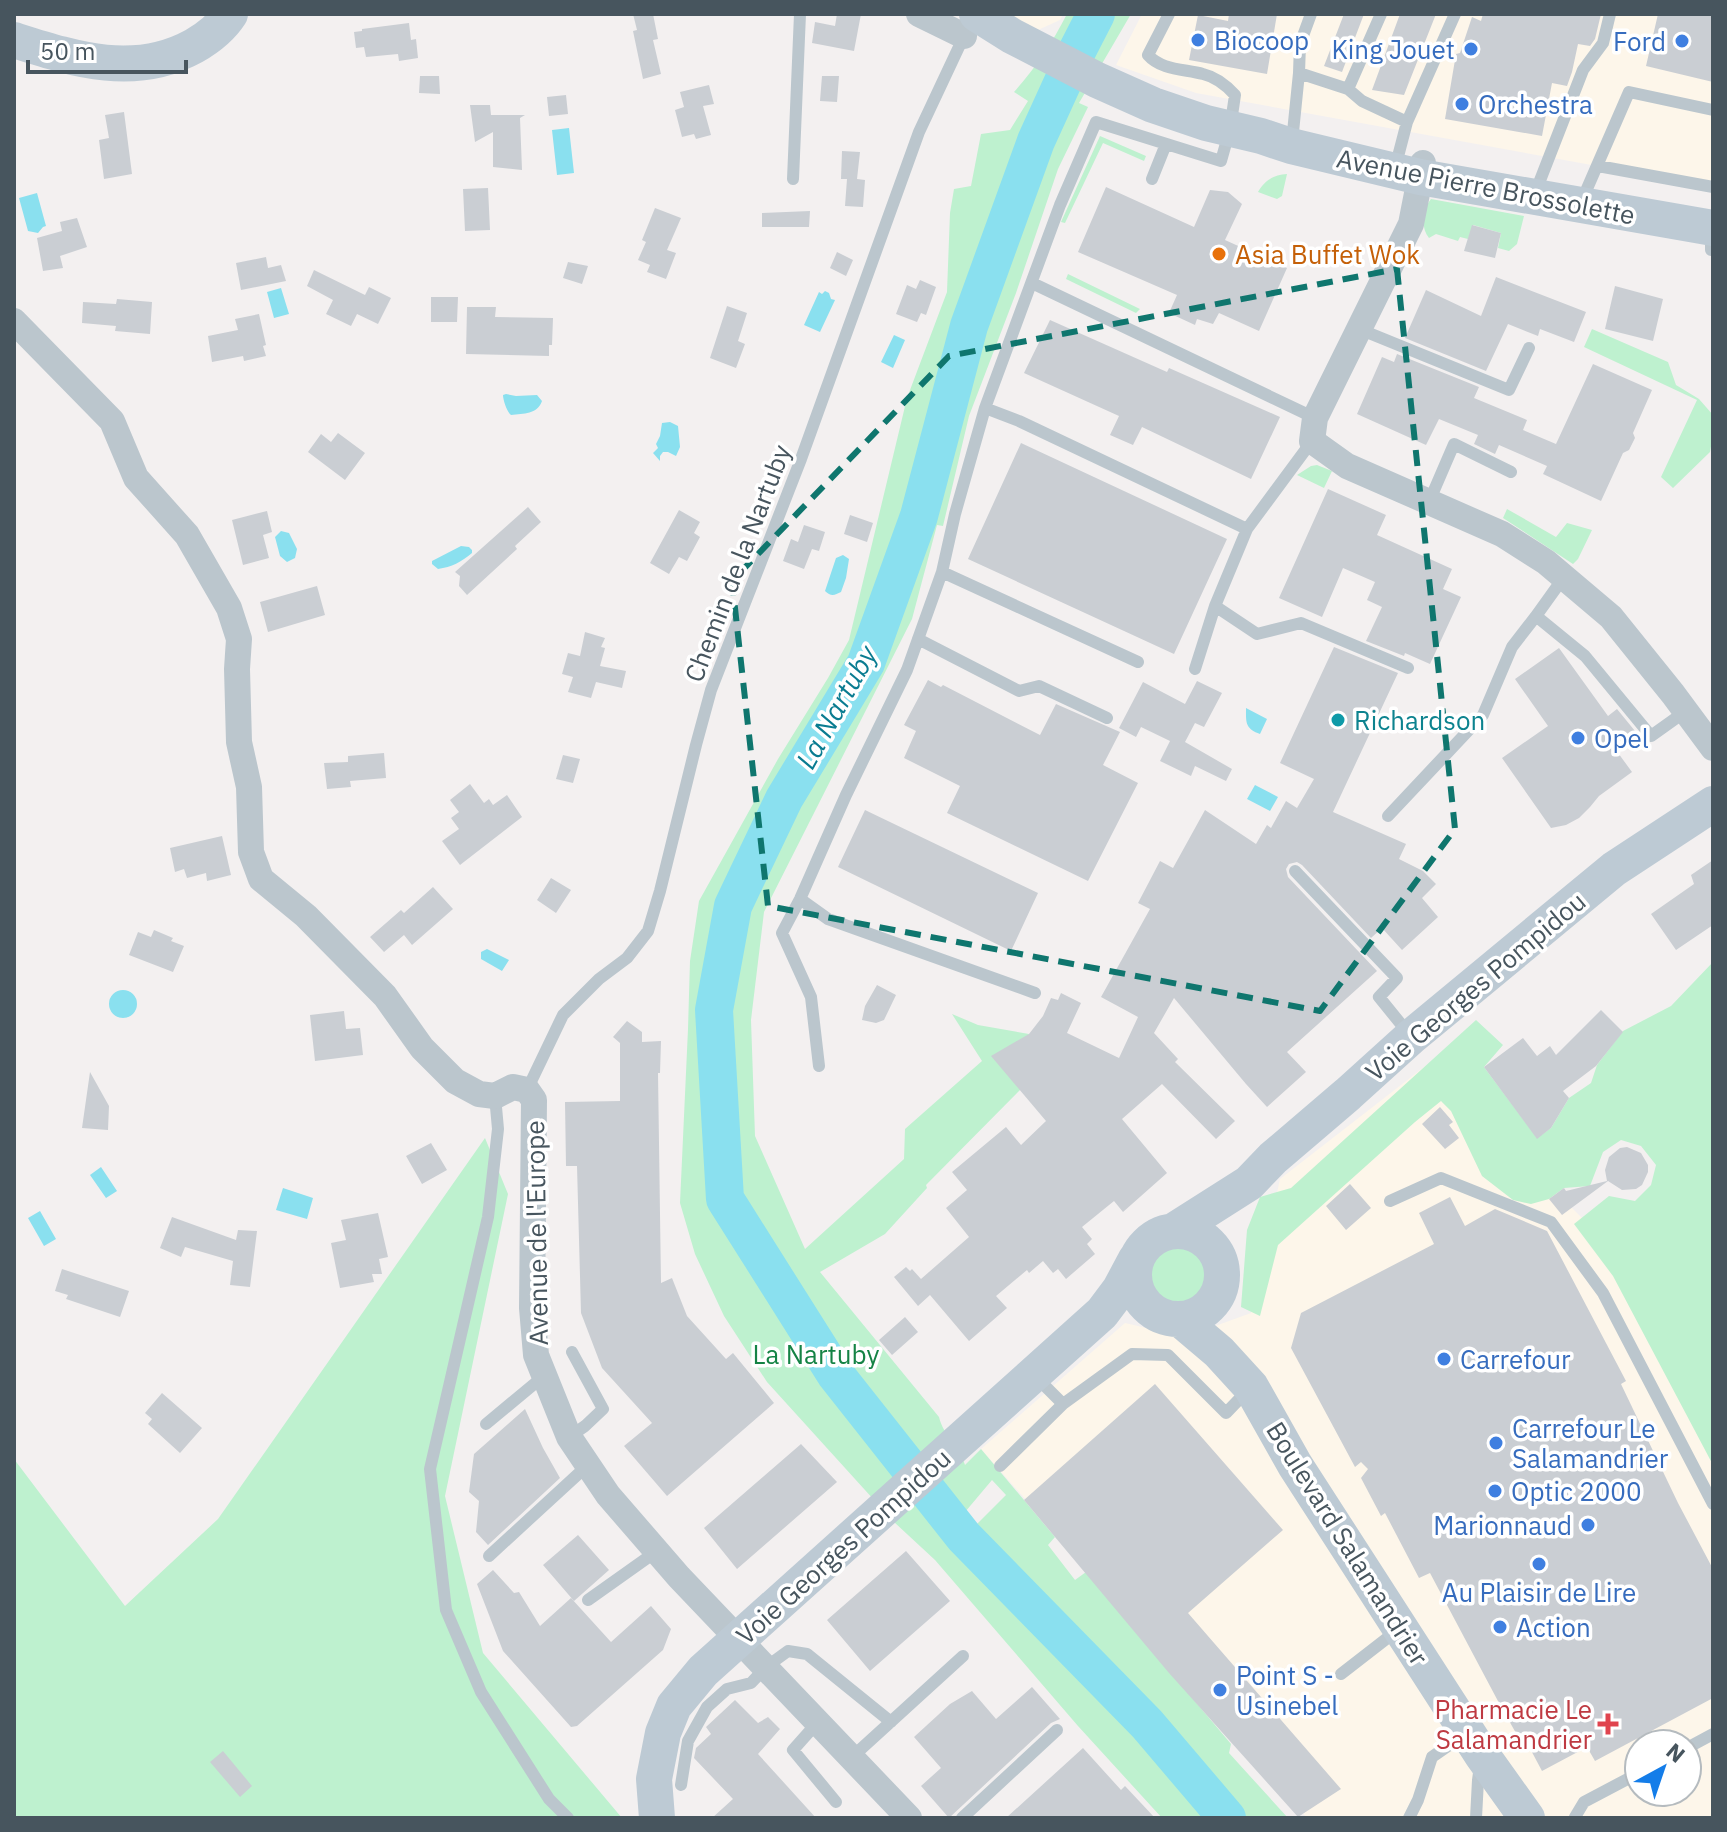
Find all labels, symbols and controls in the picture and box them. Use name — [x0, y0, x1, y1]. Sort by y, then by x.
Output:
place label: Biocoop — [1214, 23, 1309, 57]
scale bar — [28, 24, 186, 74]
place label: Ford — [1613, 24, 1666, 58]
marker: Biocoop — [1189, 31, 1207, 49]
place label: King Jouet — [1331, 32, 1455, 66]
marker: Ford — [1673, 32, 1691, 50]
text: 50 m — [40, 35, 95, 67]
marker: King Jouet — [1462, 40, 1480, 58]
place label: Orchestra — [1478, 87, 1593, 121]
marker: Orchestra — [1453, 95, 1471, 113]
street label: Avenue Pierre Brossolette — [1334, 140, 1638, 232]
place label: Asia Buffet Wok — [1235, 237, 1420, 271]
marker: Asia Buffet Wok — [1210, 245, 1228, 263]
street label: Chemin de la Nartuby — [676, 439, 798, 687]
water label: La Nartuby — [787, 637, 886, 775]
place label: Richardson — [1354, 703, 1485, 737]
marker: Richardson — [1329, 711, 1347, 729]
place label: Opel — [1594, 721, 1649, 755]
marker: Opel — [1569, 729, 1587, 747]
street label: Voie Georges Pompidou — [1358, 884, 1592, 1088]
street label: Avenue de l'Europe — [517, 1120, 555, 1346]
park label: La Nartuby — [753, 1337, 879, 1371]
place label: Carrefour — [1460, 1342, 1571, 1376]
marker: Carrefour — [1435, 1350, 1453, 1368]
place label: Carrefour Le Salamandrier — [1512, 1411, 1669, 1475]
street label: Boulevard Salamandrier — [1259, 1415, 1437, 1671]
marker: Carrefour Le Salamandrier — [1487, 1434, 1505, 1452]
street label: Voie Georges Pompidou — [729, 1441, 957, 1651]
place label: Optic 2000 — [1511, 1474, 1642, 1508]
marker: Optic 2000 — [1486, 1482, 1504, 1500]
place label: Marionnaud — [1433, 1508, 1572, 1542]
marker: Marionnaud — [1579, 1516, 1597, 1534]
marker: Au Plaisir de Lire — [1530, 1555, 1548, 1573]
place label: Au Plaisir de Lire — [1442, 1575, 1636, 1609]
place label: Action — [1516, 1610, 1591, 1644]
marker: Action — [1491, 1618, 1509, 1636]
place label: Point S - Usinebel — [1236, 1658, 1338, 1722]
marker: Point S - Usinebel — [1211, 1681, 1229, 1699]
place label: Pharmacie Le Salamandrier — [1434, 1692, 1592, 1756]
marker: Pharmacie Le Salamandrier — [1599, 1715, 1617, 1733]
north arrow — [1623, 1728, 1703, 1808]
text: N — [1661, 1736, 1692, 1769]

